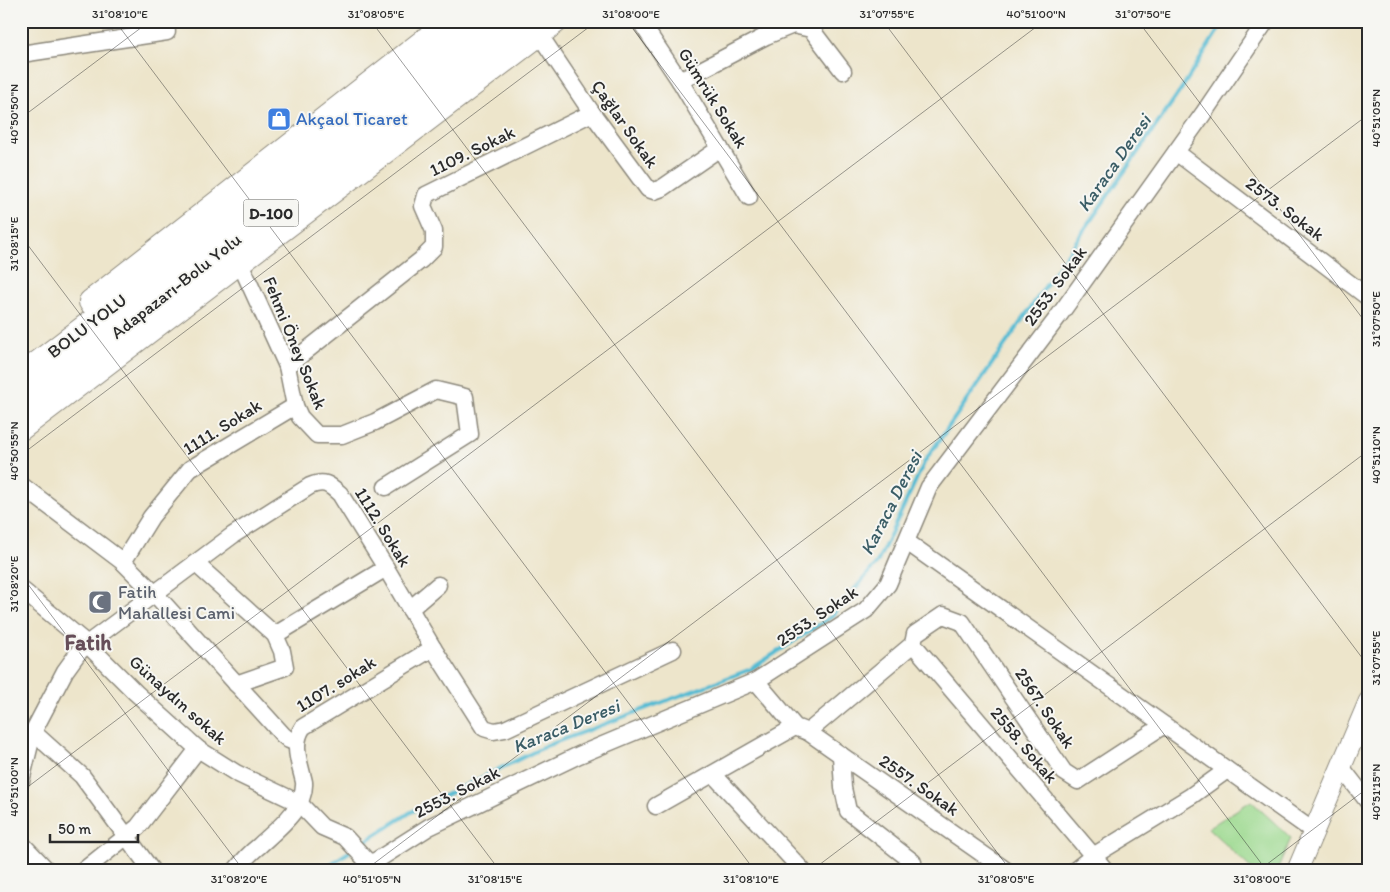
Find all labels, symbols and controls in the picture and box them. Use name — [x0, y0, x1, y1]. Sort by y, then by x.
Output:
text: 31°08'10"E — [92, 7, 148, 21]
text: 31°08'05"E — [348, 7, 405, 21]
text: 31°08'00"E — [602, 7, 660, 21]
text: 31°07'55"E — [860, 7, 915, 21]
text: 40°51'00"N — [1006, 7, 1066, 21]
text: 31°07'50"E — [1115, 7, 1171, 21]
street label: Gümrük Sokak — [673, 44, 753, 152]
street label: Çağlar Sokak — [587, 76, 664, 173]
text: 40°50'50"N — [7, 84, 21, 144]
text: 40°51'05"N — [1369, 89, 1383, 147]
shop icon: Akçaol Ticaret — [266, 106, 292, 132]
place label: Akçaol Ticaret — [296, 108, 408, 130]
water label: Karaca Deresi — [1072, 108, 1157, 216]
street label: 1109. Sokak — [426, 121, 518, 181]
street label: 2573. Sokak — [1241, 172, 1329, 246]
road number: D-100 — [244, 200, 298, 227]
text: 31°08'15"E — [7, 216, 21, 271]
street label: Adapazarı-Bolu Yolu — [106, 228, 246, 344]
street label: 2553. Sokak — [1019, 242, 1091, 330]
street label: Fehmi Öney Sokak — [258, 273, 332, 413]
street label: BOLU YOLU — [43, 289, 131, 363]
text: 31°07'50"E — [1369, 291, 1383, 347]
street label: 1111. Sokak — [179, 394, 265, 460]
text: 40°50'55"N — [7, 421, 21, 481]
text: 40°51'10"N — [1369, 426, 1383, 484]
water label: Karaca Deresi — [855, 445, 928, 559]
street label: 1112. Sokak — [350, 483, 416, 571]
text: 31°08'20"E — [7, 555, 21, 612]
place label: Fatih Mahallesi Cami — [118, 581, 235, 624]
street label: 2553. Sokak — [772, 581, 862, 651]
mosque icon: Fatih Mahallesi Cami — [87, 589, 113, 615]
district label: Fatih — [64, 629, 112, 656]
text: 31°07'55"E — [1369, 630, 1383, 685]
street label: Günaydın sokak — [125, 650, 232, 750]
street label: 1107. sokak — [292, 651, 380, 717]
street label: 2567. Sokak — [1010, 663, 1080, 753]
water label: Karaca Deresi — [509, 693, 625, 758]
street label: 2558. Sokak — [986, 702, 1062, 788]
street label: 2557. Sokak — [875, 749, 963, 821]
text: 40°51'00"N — [7, 757, 21, 817]
street label: 2553. Sokak — [410, 761, 504, 823]
text: 40°51'15"N — [1369, 764, 1383, 820]
scale bar — [50, 812, 138, 844]
text: 50 m — [58, 820, 91, 838]
text: 31°08'20"E — [211, 872, 268, 886]
text: 40°51'05"N — [343, 872, 401, 886]
text: 31°08'15"E — [468, 872, 523, 886]
text: 31°08'10"E — [723, 872, 779, 886]
text: 31°08'05"E — [978, 872, 1035, 886]
text: 31°08'00"E — [1233, 872, 1291, 886]

